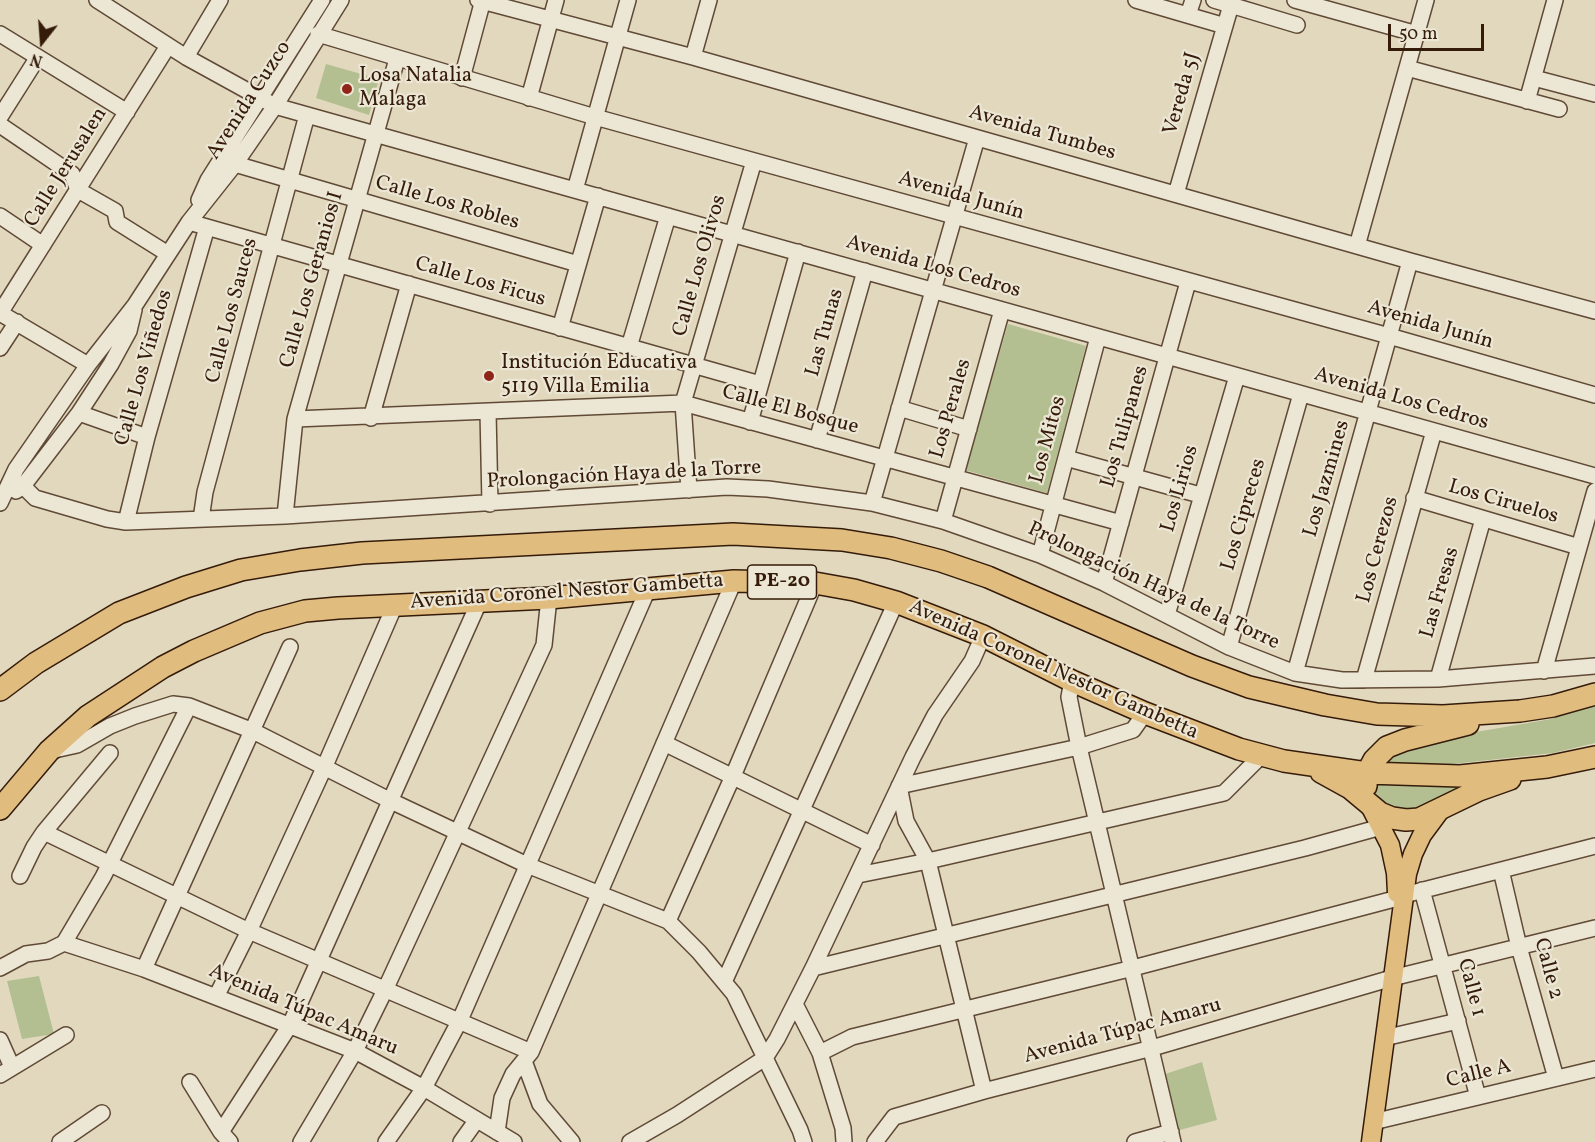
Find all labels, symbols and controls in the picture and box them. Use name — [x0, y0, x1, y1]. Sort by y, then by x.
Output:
north arrow — [12, 12, 72, 72]
scale bar — [1391, 12, 1487, 50]
text: 50 m — [1399, 22, 1438, 47]
street label: Avenida Cuzco — [202, 37, 298, 165]
text: N — [28, 47, 46, 71]
street label: Vereda 5J — [1159, 50, 1207, 138]
place label: Losa Natalia Malaga — [359, 64, 472, 114]
marker: Losa Natalia Malaga — [340, 82, 354, 96]
street label: Avenida Tumbes — [966, 101, 1118, 167]
street label: Calle Jerusalen — [20, 103, 114, 233]
street label: Avenida Junín — [895, 167, 1027, 227]
street label: Calle Los Robles — [372, 171, 522, 237]
street label: Calle Los Geranios I — [276, 189, 350, 371]
street label: Calle Los Olivos — [669, 192, 733, 340]
street label: Avenida Los Cedros — [843, 231, 1023, 305]
street label: Calle Los Sauces — [202, 236, 264, 386]
street label: Calle Los Ficus — [412, 252, 548, 314]
street label: Las Tunas — [801, 286, 851, 380]
street label: Calle Los Viñedos — [111, 287, 179, 449]
street label: Avenida Junín — [1364, 296, 1496, 356]
place label: Institución Educativa 5119 Villa Emilia — [501, 351, 698, 401]
street label: Los Perales — [926, 356, 978, 462]
street label: Los Tulipanes — [1097, 363, 1155, 491]
street label: Avenida Los Cedros — [1311, 363, 1491, 437]
marker: Institución Educativa 5119 Villa Emilia — [482, 369, 496, 383]
street label: Calle El Bosque — [719, 381, 861, 441]
street label: Los Mitos — [1025, 394, 1073, 486]
street label: Los Jazmines — [1299, 418, 1357, 540]
street label: Los Lirios — [1157, 443, 1205, 535]
street label: Prolongación Haya de la Torre — [486, 456, 762, 496]
street label: Los Cipreces — [1217, 456, 1273, 574]
street label: Los Ciruelos — [1445, 475, 1561, 531]
street label: Los Cerezos — [1353, 494, 1405, 606]
street label: Prolongación Haya de la Torre — [1023, 517, 1283, 657]
street label: Las Fresas — [1416, 544, 1466, 642]
road number: PE-20 — [748, 565, 816, 599]
street label: Avenida Coronel Nestor Gambetta — [409, 569, 725, 617]
street label: Avenida Coronel Nestor Gambetta — [904, 596, 1202, 746]
street label: Calle 2 — [1527, 936, 1567, 1002]
street label: Calle 1 — [1450, 956, 1490, 1020]
street label: Avenida Túpac Amaru — [204, 960, 402, 1062]
street label: Avenida Túpac Amaru — [1022, 994, 1224, 1070]
street label: Calle A — [1444, 1055, 1514, 1095]

